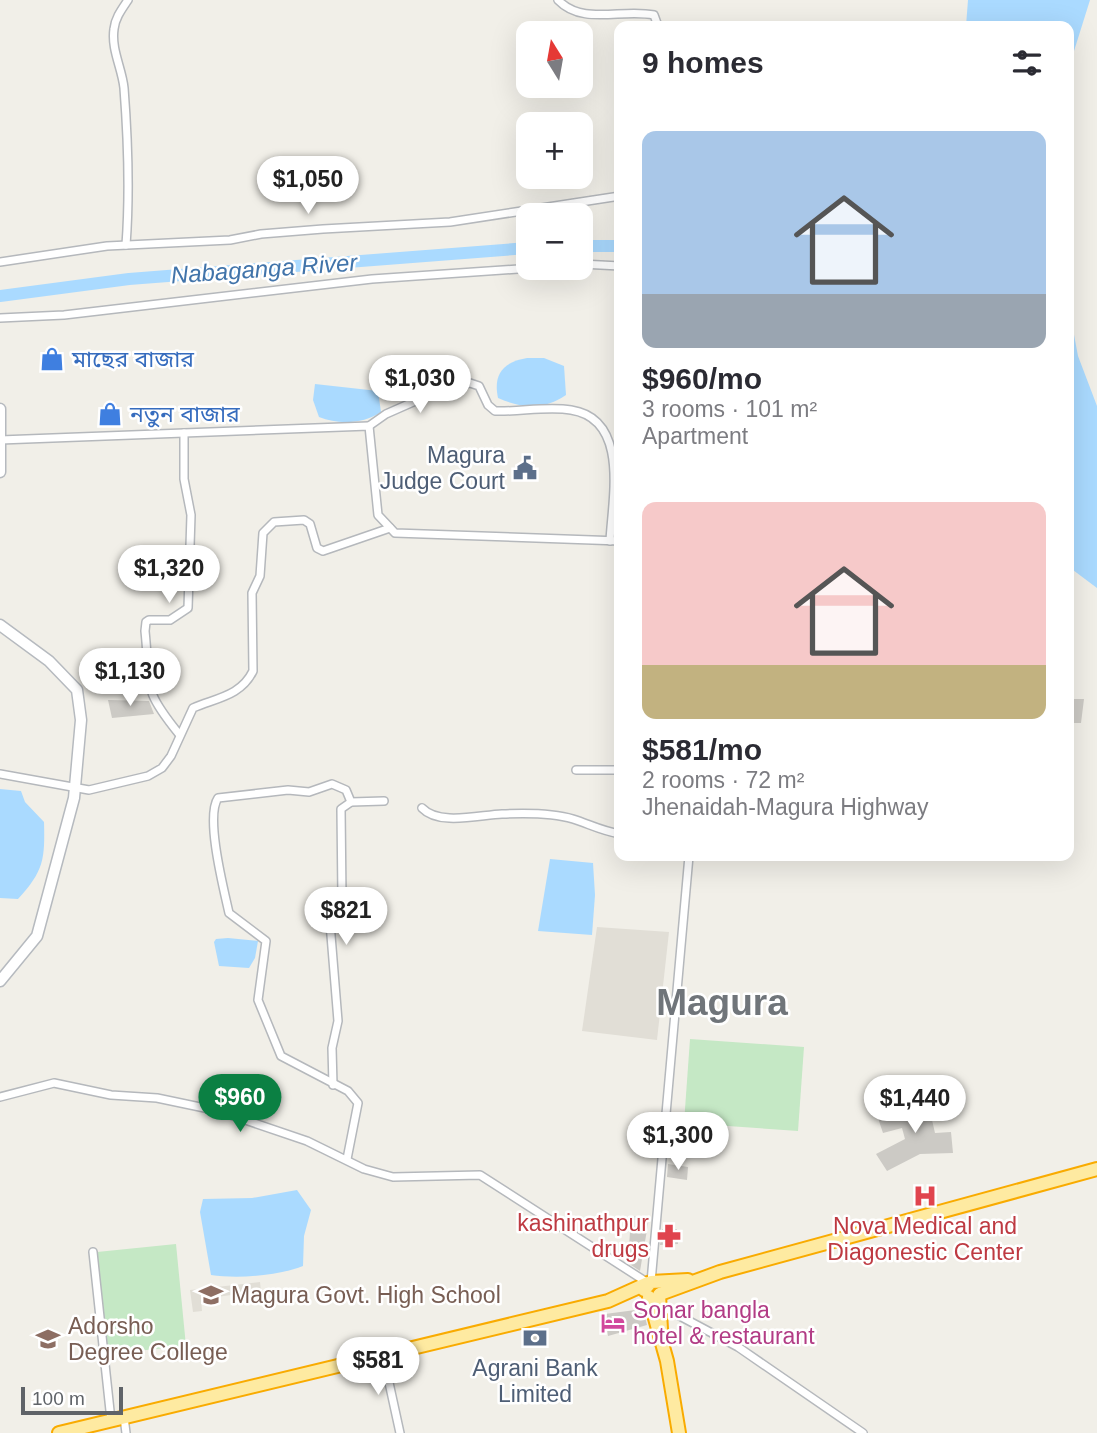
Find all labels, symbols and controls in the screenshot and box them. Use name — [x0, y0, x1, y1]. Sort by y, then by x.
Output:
north arrow — [516, 21, 593, 98]
map controls — [516, 21, 593, 280]
icon: filters — [1008, 44, 1046, 82]
text: 9 homes — [642, 46, 764, 79]
button: + — [516, 112, 593, 189]
pin: $1,050 — [251, 156, 365, 216]
text: $1,050 — [273, 166, 343, 192]
icon: home — [781, 177, 907, 303]
button: − — [516, 203, 593, 280]
water label: Nabaganga River — [170, 248, 359, 288]
shop icon: মাছের বাজার — [38, 345, 66, 373]
place label: মাছের বাজার — [71, 346, 194, 372]
pin: $1,030 — [363, 356, 477, 415]
text: $960/mo — [642, 362, 762, 395]
text: $1,030 — [385, 365, 455, 391]
text: 3 rooms · 101 m² — [642, 396, 817, 422]
shop icon: নতুন বাজার — [96, 400, 124, 428]
place label: নতুন বাজার — [129, 401, 240, 428]
text: Apartment — [642, 423, 748, 449]
place label: Magura Judge Court — [380, 442, 506, 494]
public building icon: Magura Judge Court — [511, 454, 539, 482]
pin: $1,320 — [112, 546, 226, 605]
icon: home — [781, 548, 907, 674]
text: $1,320 — [134, 555, 204, 581]
pin: $1,130 — [73, 648, 187, 708]
text: $1,130 — [95, 658, 165, 684]
text: $581/mo — [642, 733, 762, 766]
text: 2 rooms · 72 m² — [642, 767, 804, 793]
text: Jhenaidah-Magura Highway — [642, 794, 928, 820]
pin: $821 — [305, 888, 387, 947]
text: $821 — [320, 897, 372, 923]
district label: Magura — [656, 982, 788, 1023]
pin: $960 — [199, 1074, 281, 1134]
pin: $1,440 — [858, 1076, 972, 1135]
text: $960 — [214, 1084, 266, 1110]
text: $1,440 — [880, 1085, 950, 1111]
pin: $1,300 — [621, 1112, 735, 1172]
text: $1,300 — [643, 1122, 713, 1148]
hospital icon: Nova Medical and Diagonestic Center — [911, 1182, 939, 1210]
place label: kashinathpur drugs — [517, 1210, 649, 1262]
place label: Nova Medical and Diagonestic Center — [827, 1213, 1023, 1265]
pharmacy icon: kashinathpur drugs — [655, 1222, 683, 1250]
school or university icon: Magura Govt. High School — [197, 1281, 225, 1309]
place label: Magura Govt. High School — [231, 1282, 501, 1308]
place label: Sonar bangla hotel & restaurant — [633, 1297, 815, 1349]
hotel icon: Sonar bangla hotel & restaurant — [599, 1309, 627, 1337]
place label: Adorsho Degree College — [68, 1313, 228, 1365]
bank icon: Agrani Bank Limited — [521, 1324, 549, 1352]
school or university icon: Adorsho Degree College — [34, 1325, 62, 1353]
pin: $581 — [337, 1338, 419, 1397]
text: $581 — [352, 1347, 404, 1373]
place label: Agrani Bank Limited — [472, 1355, 598, 1407]
scale bar — [21, 1384, 122, 1416]
text: 100 m — [32, 1388, 85, 1409]

